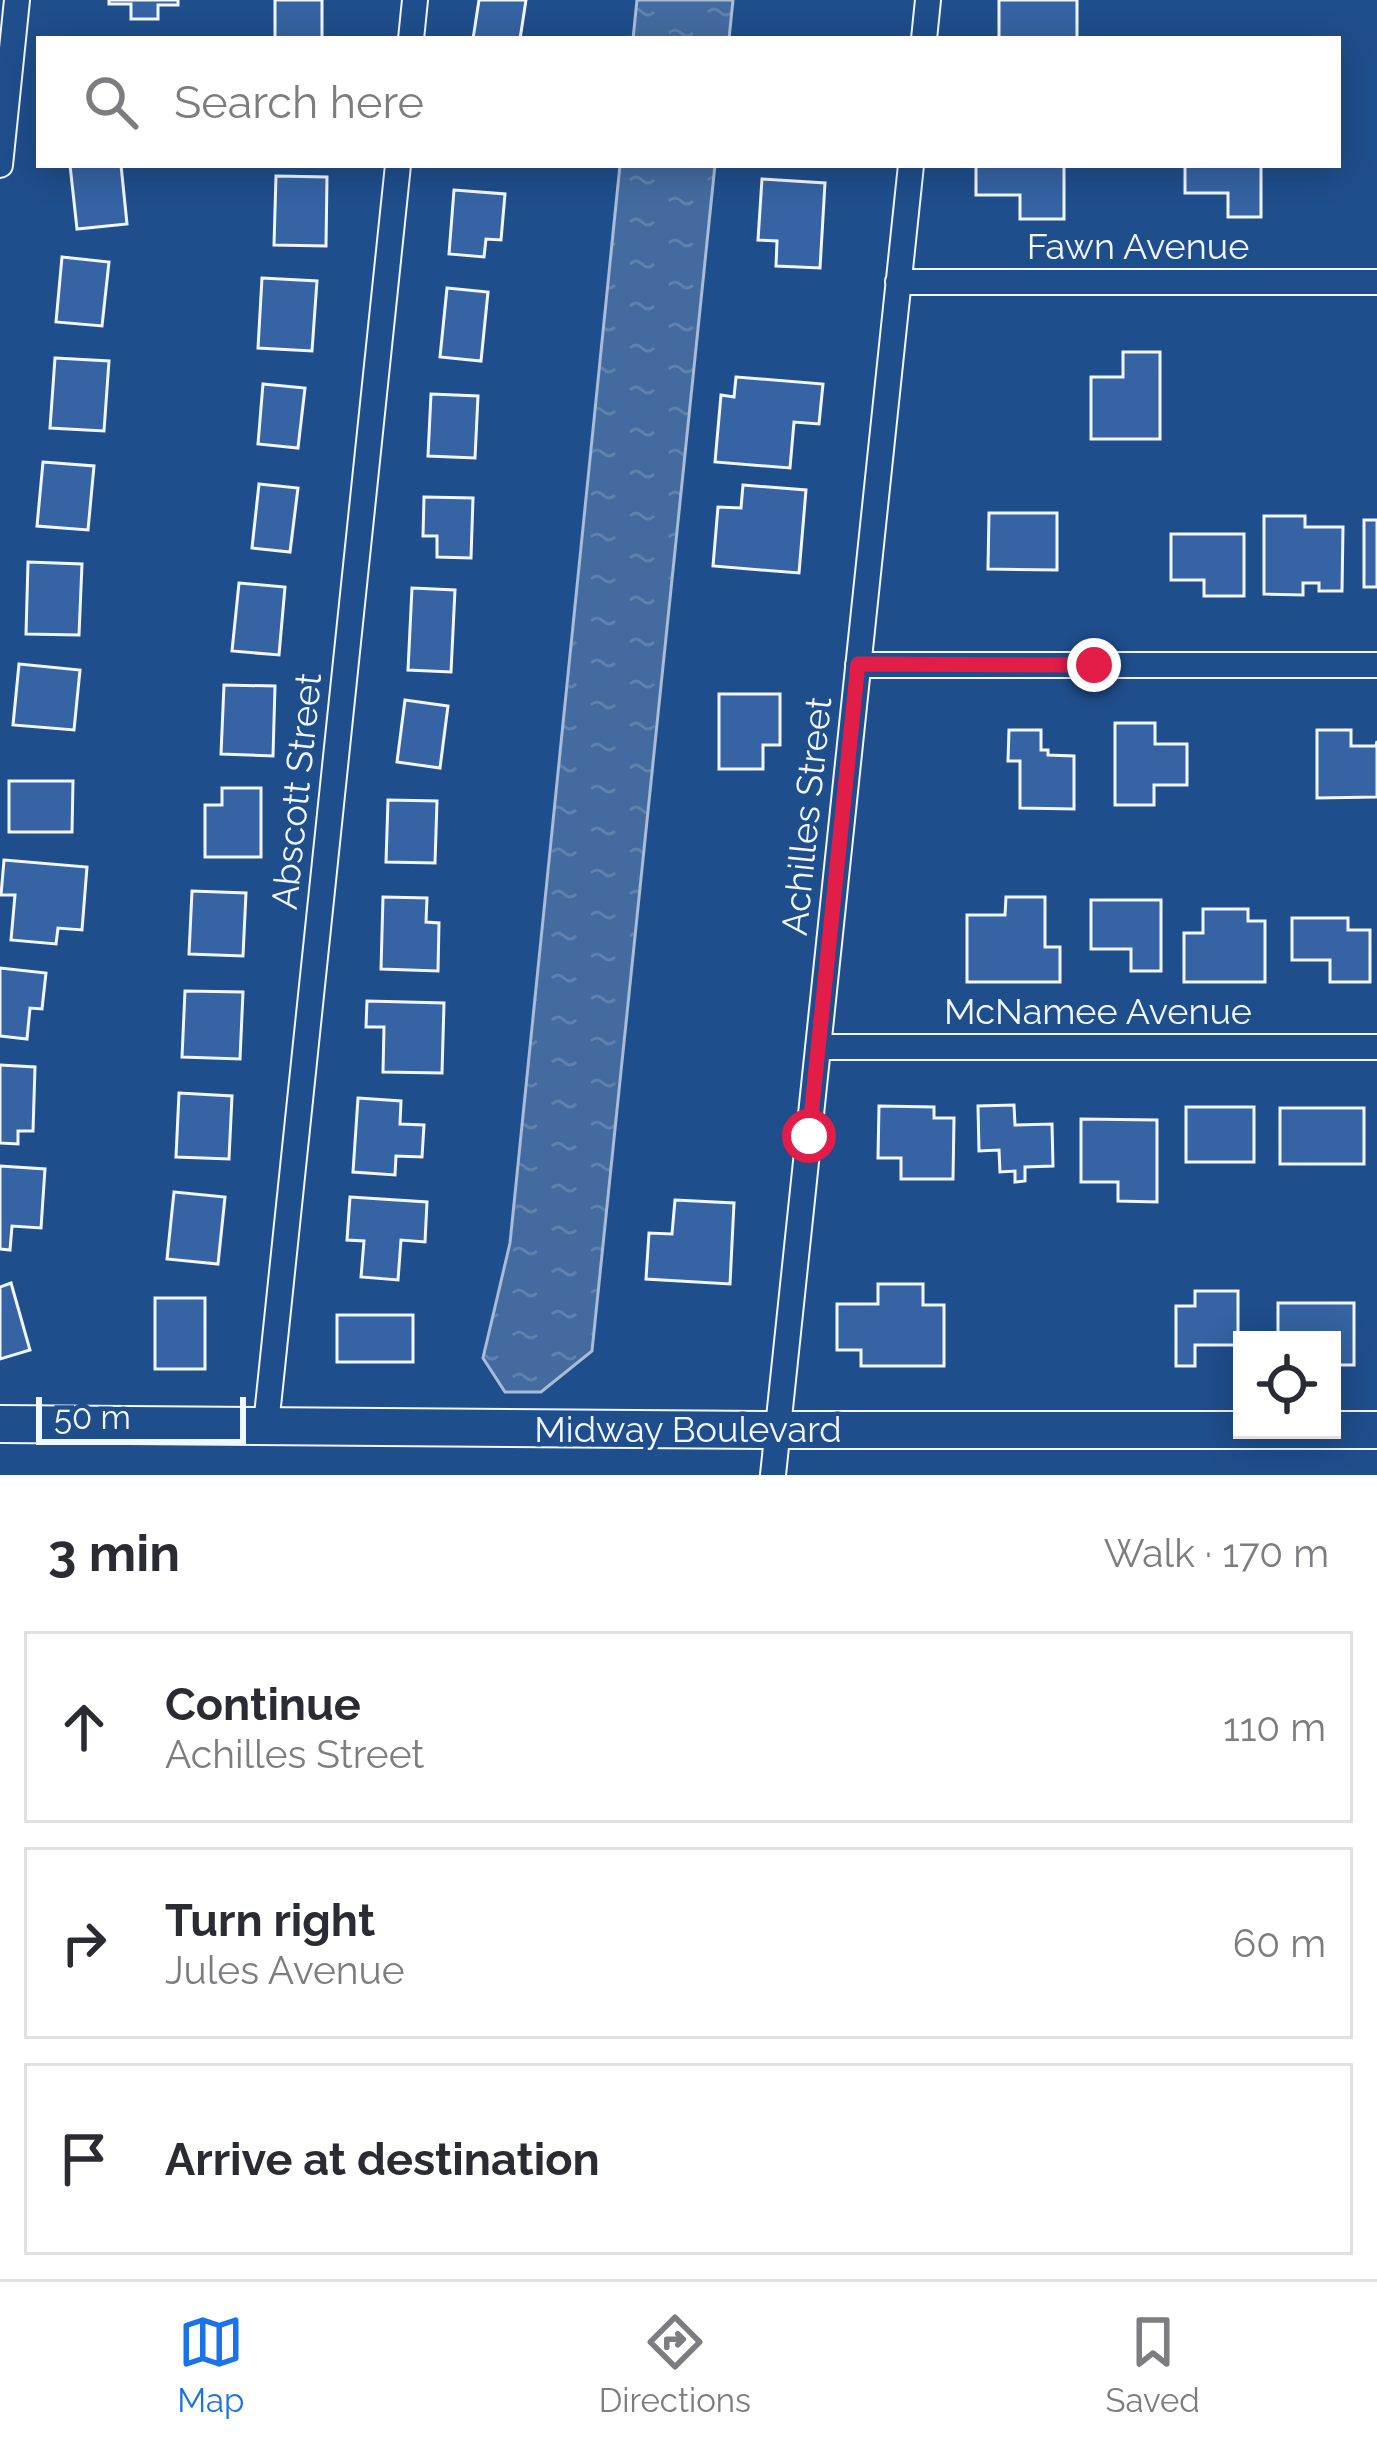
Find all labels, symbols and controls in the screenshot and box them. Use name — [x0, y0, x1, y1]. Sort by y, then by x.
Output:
search box — [36, 36, 1341, 168]
icon: search — [78, 69, 144, 135]
text: Search here — [174, 76, 424, 129]
street label: Fawn Avenue — [1027, 225, 1249, 267]
route end — [1067, 638, 1121, 692]
street label: Abscott Street — [263, 671, 329, 911]
street label: Achilles Street — [773, 695, 839, 937]
street label: McNamee Avenue — [944, 990, 1252, 1032]
route start — [782, 1109, 836, 1163]
map controls — [1233, 1331, 1341, 1439]
button: locate — [1233, 1331, 1341, 1439]
scale bar — [36, 1391, 246, 1444]
text: 50 m — [54, 1398, 131, 1437]
street label: Midway Boulevard — [534, 1408, 842, 1450]
text: 3 min — [48, 1523, 180, 1583]
text: Walk · 170 m — [1104, 1530, 1329, 1576]
text: Continue — [165, 1678, 361, 1731]
icon: ahead — [51, 1694, 117, 1760]
text: 110 m — [1223, 1704, 1326, 1750]
text: Achilles Street — [165, 1731, 424, 1777]
text: Turn right — [165, 1894, 375, 1947]
icon: right — [51, 1910, 117, 1976]
text: 60 m — [1233, 1920, 1326, 1966]
text: Jules Avenue — [165, 1947, 405, 1993]
icon: arrive — [51, 2126, 117, 2192]
text: Arrive at destination — [165, 2133, 600, 2186]
tab: Map — [177, 2309, 244, 2420]
tab: Directions — [599, 2309, 751, 2420]
tab: Saved — [1105, 2309, 1200, 2420]

